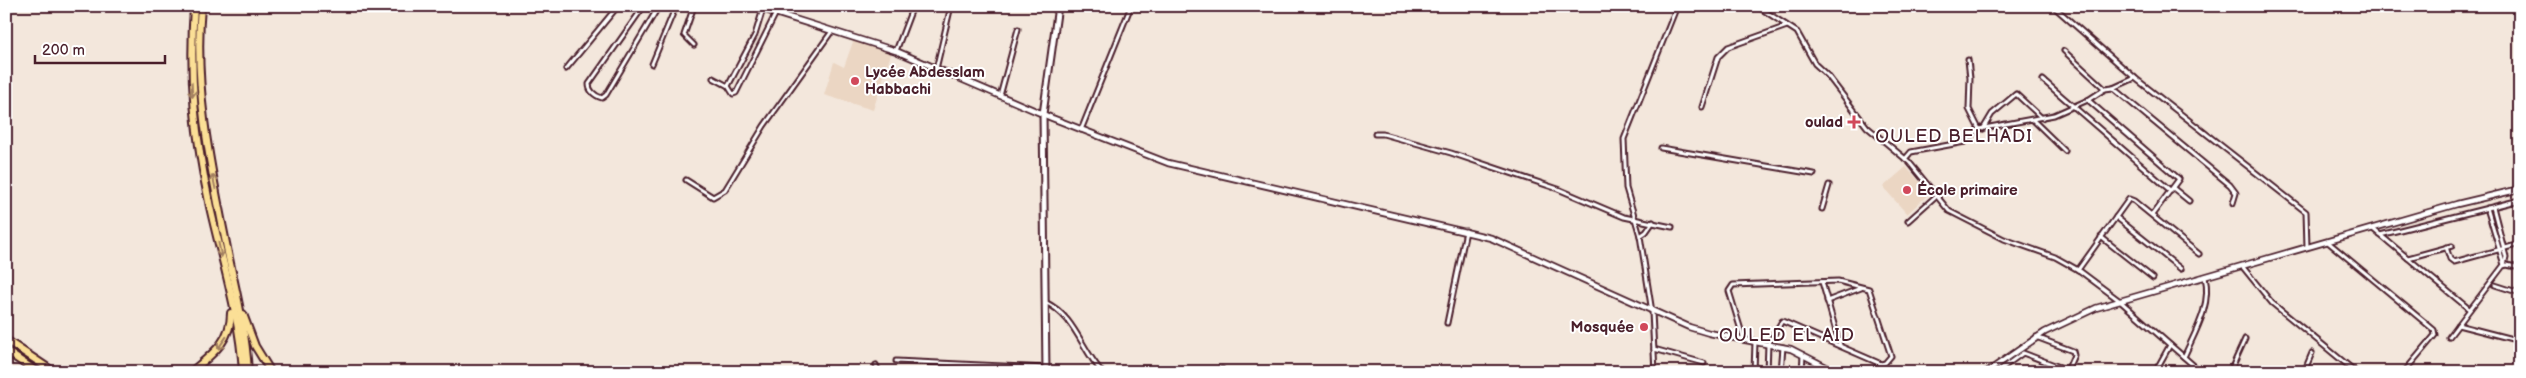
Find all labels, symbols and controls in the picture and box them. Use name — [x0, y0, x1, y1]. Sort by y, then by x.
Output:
scale bar — [35, 32, 165, 64]
text: 200 m — [42, 41, 85, 60]
place label: Lycée Abdesslam Habbachi — [865, 63, 985, 99]
marker: Lycée Abdesslam Habbachi — [849, 75, 861, 87]
one-way arrow — [187, 82, 197, 98]
place label: oulad — [1805, 113, 1843, 132]
marker: oulad — [1847, 115, 1861, 129]
district label: OULED BELHADI — [1875, 126, 2033, 147]
one-way arrow — [208, 174, 218, 190]
place label: École primaire — [1917, 180, 2018, 200]
marker: École primaire — [1901, 184, 1913, 196]
one-way arrow — [216, 241, 225, 257]
place label: Mosquée — [1571, 318, 1634, 337]
marker: Mosquée — [1638, 321, 1650, 333]
district label: OULED EL AID — [1719, 325, 1855, 346]
one-way arrow — [217, 336, 227, 350]

